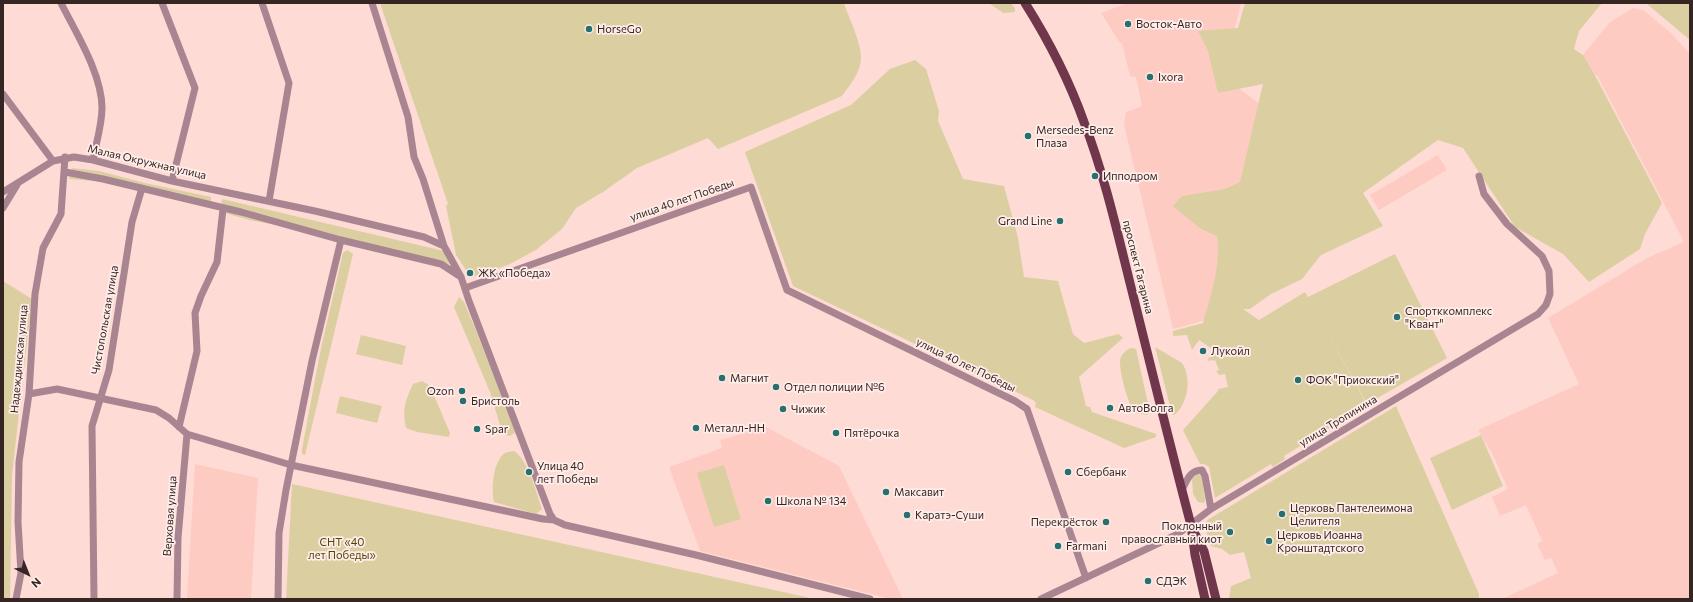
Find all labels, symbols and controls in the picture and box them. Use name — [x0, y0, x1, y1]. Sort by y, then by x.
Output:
place label: Восток-Авто — [1136, 17, 1202, 31]
marker: Восток-Авто — [1123, 19, 1133, 29]
place label: HorseGo — [597, 22, 641, 36]
marker: HorseGo — [584, 24, 594, 34]
place label: Ixora — [1158, 70, 1183, 84]
marker: Ixora — [1145, 72, 1155, 82]
place label: Mersedes-Benz Плаза — [1036, 123, 1114, 149]
marker: Mersedes-Benz Плаза — [1023, 131, 1033, 141]
street label: Малая Окружная улица — [86, 142, 208, 182]
place label: Ипподром — [1103, 169, 1158, 183]
marker: Ипподром — [1090, 171, 1100, 181]
street label: улица 40 лет Победы — [628, 176, 736, 224]
place label: Grand Line — [998, 214, 1052, 228]
marker: Grand Line — [1055, 216, 1065, 226]
street label: проспект Гагарина — [1120, 219, 1156, 315]
street label: Чистопольская улица — [89, 264, 121, 376]
place label: ЖК «Победа» — [478, 266, 551, 280]
marker: ЖК «Победа» — [465, 268, 475, 278]
street label: Надеждинская улица — [8, 304, 30, 414]
place label: Спортккомплекс "Квант" — [1405, 304, 1492, 330]
marker: Спортккомплекс "Квант" — [1392, 312, 1402, 322]
street label: улица 40 лет Победы — [914, 335, 1018, 395]
place label: Лукойл — [1211, 344, 1250, 358]
marker: Лукойл — [1198, 346, 1208, 356]
place label: Магнит — [730, 371, 769, 385]
marker: Магнит — [717, 373, 727, 383]
place label: ФОК "Приокский" — [1306, 373, 1399, 387]
marker: ФОК "Приокский" — [1293, 375, 1303, 385]
place label: Отдел полиции №6 — [784, 380, 885, 394]
marker: Отдел полиции №6 — [771, 382, 781, 392]
place label: Ozon — [427, 384, 454, 398]
marker: Ozon — [457, 386, 467, 396]
street label: улица Тропинина — [1297, 393, 1379, 449]
place label: Бристоль — [471, 394, 520, 408]
marker: Бристоль — [458, 396, 468, 406]
place label: АвтоВолга — [1118, 401, 1174, 415]
place label: Чижик — [791, 402, 826, 416]
marker: АвтоВолга — [1105, 403, 1115, 413]
marker: Чижик — [778, 404, 788, 414]
place label: Металл-НН — [704, 421, 765, 435]
place label: Spar — [485, 422, 508, 436]
marker: Металл-НН — [691, 423, 701, 433]
marker: Spar — [472, 424, 482, 434]
place label: Пятёрочка — [844, 426, 899, 440]
marker: Пятёрочка — [831, 428, 841, 438]
place label: Улица 40 лет Победы — [537, 459, 598, 485]
place label: Сбербанк — [1076, 465, 1127, 479]
marker: Улица 40 лет Победы — [524, 467, 534, 477]
marker: Сбербанк — [1063, 467, 1073, 477]
street label: Верховая улица — [161, 475, 179, 557]
place label: Максавит — [894, 485, 944, 499]
marker: Максавит — [881, 487, 891, 497]
place label: Школа № 134 — [776, 494, 846, 508]
marker: Школа № 134 — [763, 496, 773, 506]
place label: Церковь Пантелеимона Целителя — [1290, 501, 1412, 527]
place label: Каратэ-Суши — [915, 508, 984, 522]
marker: Церковь Пантелеимона Целителя — [1277, 509, 1287, 519]
marker: Каратэ-Суши — [902, 510, 912, 520]
place label: Перекрёсток — [1031, 515, 1098, 529]
marker: Перекрёсток — [1101, 517, 1111, 527]
place label: Поклонный православный киот — [1121, 519, 1222, 545]
marker: Поклонный православный киот — [1225, 527, 1235, 537]
place label: Церковь Иоанна Кронштадтского — [1277, 528, 1364, 554]
park label: СНТ «40 лет Победы» — [308, 535, 376, 561]
marker: Церковь Иоанна Кронштадтского — [1264, 536, 1274, 546]
place label: Farmani — [1066, 539, 1107, 553]
marker: Farmani — [1053, 541, 1063, 551]
north arrow — [8, 554, 48, 594]
place label: СДЭК — [1156, 574, 1187, 588]
text: N — [29, 576, 44, 591]
marker: СДЭК — [1143, 576, 1153, 586]

